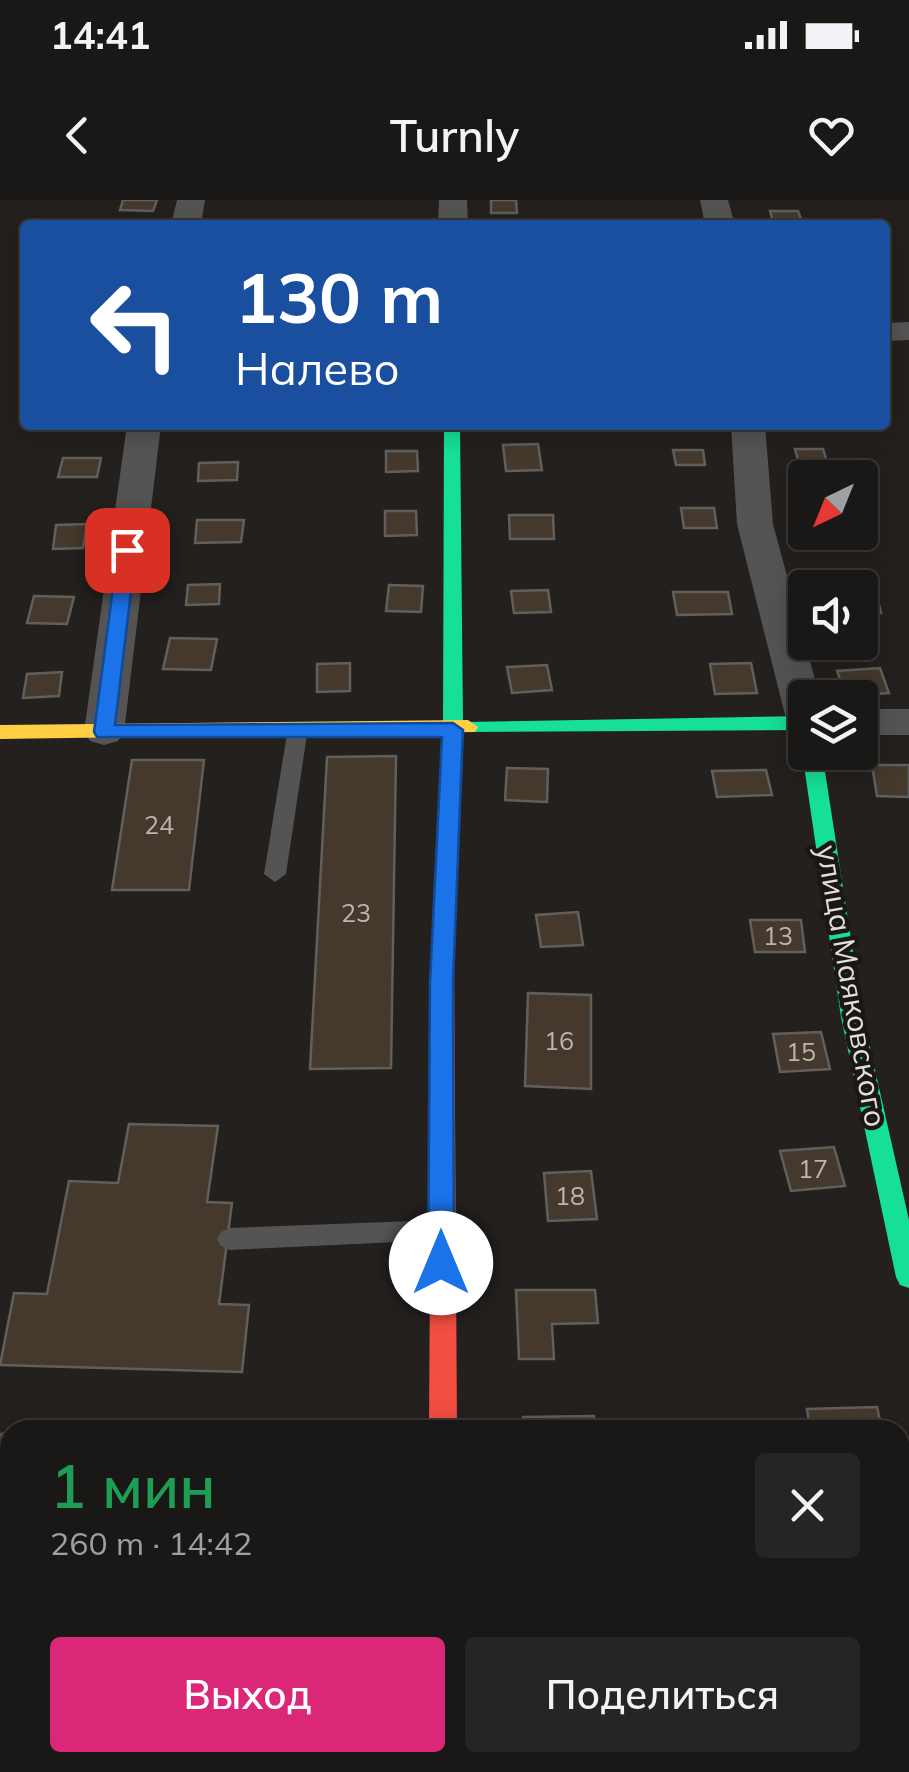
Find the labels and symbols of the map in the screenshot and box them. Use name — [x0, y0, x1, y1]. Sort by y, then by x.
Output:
north arrow — [788, 460, 878, 550]
pin — [85, 508, 170, 593]
house number: 24 — [144, 809, 174, 840]
street label: улица Маяковского — [808, 842, 895, 1130]
house number: 23 — [341, 897, 371, 928]
house number: 13 — [763, 920, 793, 951]
house number: 16 — [544, 1025, 574, 1056]
house number: 15 — [786, 1036, 816, 1067]
house number: 17 — [798, 1153, 828, 1184]
house number: 18 — [555, 1180, 585, 1211]
position arrow — [389, 1211, 493, 1315]

